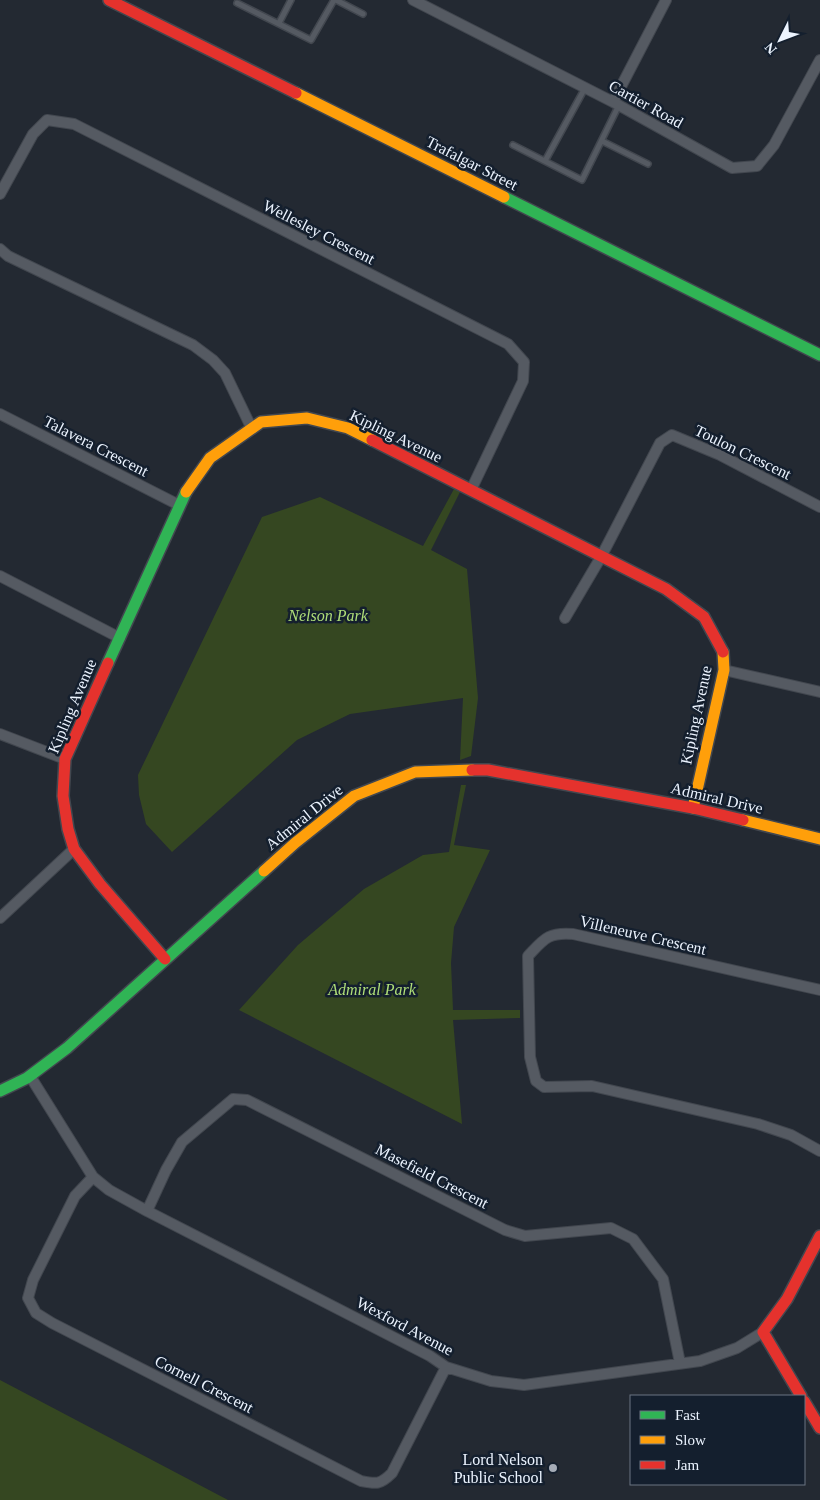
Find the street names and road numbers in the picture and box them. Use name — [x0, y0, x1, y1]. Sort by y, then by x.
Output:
street label: Cartier Road — [606, 77, 686, 131]
street label: Trafalgar Street — [423, 133, 521, 194]
street label: Wellesley Crescent — [260, 197, 378, 269]
street label: Kipling Avenue — [347, 406, 445, 467]
street label: Talavera Crescent — [41, 412, 152, 480]
street label: Toulon Crescent — [692, 421, 794, 483]
street label: Kipling Avenue — [45, 656, 100, 756]
street label: Kipling Avenue — [677, 664, 716, 766]
street label: Admiral Drive — [669, 779, 765, 817]
street label: Admiral Drive — [262, 781, 346, 853]
street label: Villeneuve Crescent — [578, 912, 708, 958]
street label: Masefield Crescent — [373, 1140, 492, 1212]
street label: Wexford Avenue — [354, 1293, 456, 1359]
street label: Cornell Crescent — [152, 1352, 256, 1416]

